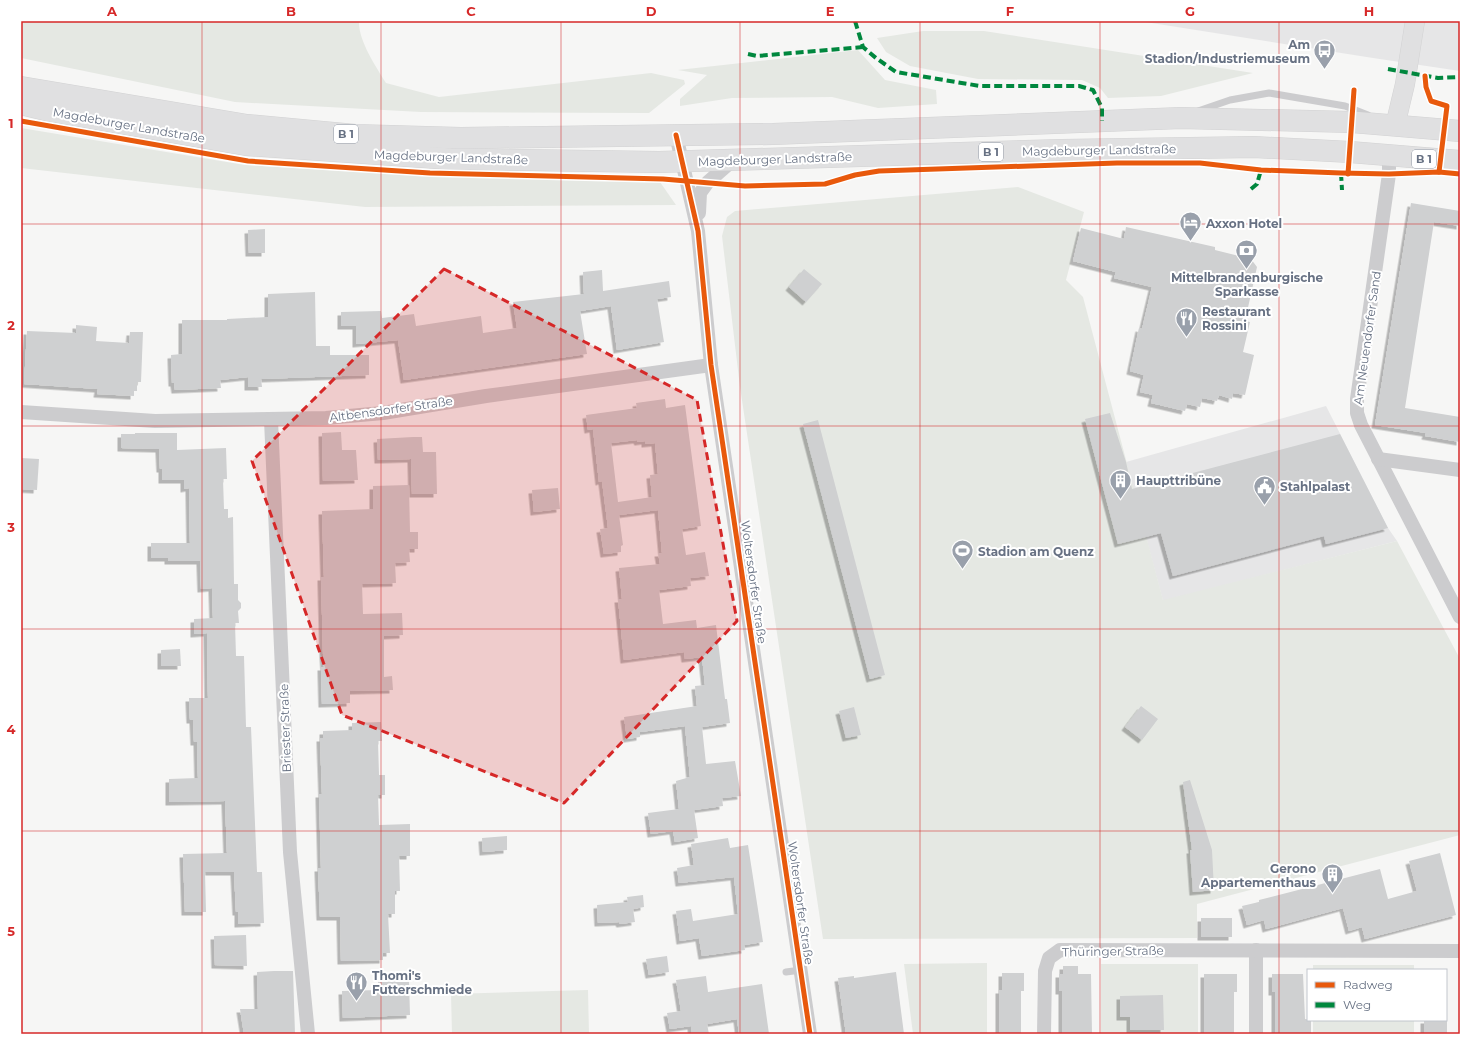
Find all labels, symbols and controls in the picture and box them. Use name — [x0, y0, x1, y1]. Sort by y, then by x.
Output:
text: A — [106, 3, 118, 19]
text: B — [286, 3, 296, 19]
text: C — [466, 3, 476, 19]
text: D — [646, 3, 657, 19]
text: E — [826, 3, 835, 19]
text: F — [1006, 3, 1014, 19]
text: G — [1185, 3, 1195, 19]
text: H — [1364, 3, 1374, 19]
place label: Am Stadion/Industriemuseum — [1145, 37, 1310, 66]
bus stop icon: Am Stadion/Industriemuseum — [1312, 38, 1338, 71]
street label: Magdeburger Landstraße — [52, 104, 206, 146]
text: 1 — [8, 115, 14, 131]
road number: B 1 — [334, 125, 358, 143]
street label: Magdeburger Landstraße — [1022, 141, 1176, 159]
road number: B 1 — [979, 143, 1003, 161]
street label: Magdeburger Landstraße — [374, 147, 528, 167]
street label: Magdeburger Landstraße — [698, 149, 852, 169]
road number: B 1 — [1412, 150, 1436, 168]
hotel icon: Axxon Hotel — [1177, 210, 1203, 243]
place label: Axxon Hotel — [1205, 216, 1282, 231]
bank icon: Mittelbrandenburgische Sparkasse — [1234, 237, 1260, 270]
place label: Mittelbrandenburgische Sparkasse — [1171, 270, 1324, 299]
street label: Am Neuendorfer Sand — [1350, 270, 1384, 406]
place label: Restaurant Rossini — [1202, 304, 1272, 333]
restaurant icon: Restaurant Rossini — [1174, 305, 1200, 338]
text: 2 — [7, 317, 15, 333]
street label: Altbensdorfer Straße — [328, 393, 454, 425]
building icon: Haupttribüne — [1108, 467, 1134, 500]
place label: Haupttribüne — [1136, 473, 1222, 488]
public building icon: Stahlpalast — [1252, 473, 1278, 506]
place label: Stahlpalast — [1280, 479, 1351, 494]
text: 3 — [6, 519, 15, 535]
street label: Woltersdorfer Straße — [738, 519, 770, 645]
sports icon: Stadion am Quenz — [949, 538, 975, 571]
place label: Stadion am Quenz — [978, 544, 1094, 559]
street label: Briester Straße — [276, 683, 294, 773]
text: 4 — [7, 721, 16, 737]
street label: Woltersdorfer Straße — [785, 840, 817, 966]
place label: Gerono Appartementhaus — [1200, 861, 1317, 890]
building icon: Gerono Appartementhaus — [1319, 862, 1345, 895]
text: 5 — [7, 923, 15, 939]
street label: Thüringer Straße — [1062, 943, 1164, 959]
place label: Thomi's Futterschmiede — [372, 968, 472, 997]
restaurant icon: Thomi's Futterschmiede — [343, 969, 369, 1002]
legend — [1307, 969, 1447, 1021]
text: Radweg — [1343, 977, 1393, 992]
text: Weg — [1343, 997, 1371, 1012]

